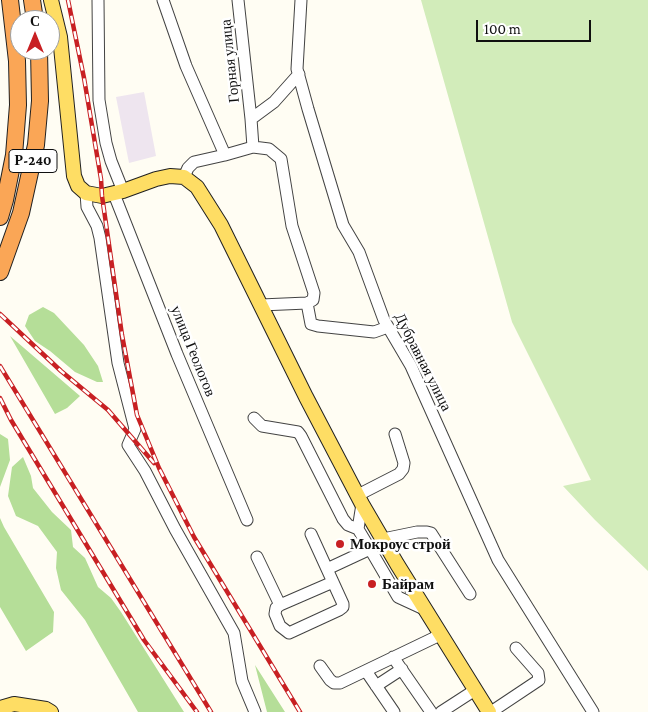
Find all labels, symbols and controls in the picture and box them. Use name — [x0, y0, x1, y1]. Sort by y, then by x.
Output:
north arrow — [10, 10, 60, 60]
scale bar — [478, 10, 593, 42]
text: С — [30, 13, 40, 29]
street label: Горная улица — [217, 18, 243, 104]
text: 100 m — [484, 21, 521, 37]
road number: Р-240 — [9, 150, 57, 172]
street label: улица Геологов — [167, 303, 219, 399]
street label: Дубравная улица — [391, 310, 455, 414]
place label: Мокроус строй — [350, 535, 451, 553]
marker: Мокроус строй — [334, 538, 346, 550]
place label: Байрам — [382, 575, 434, 593]
marker: Байрам — [366, 578, 378, 590]

